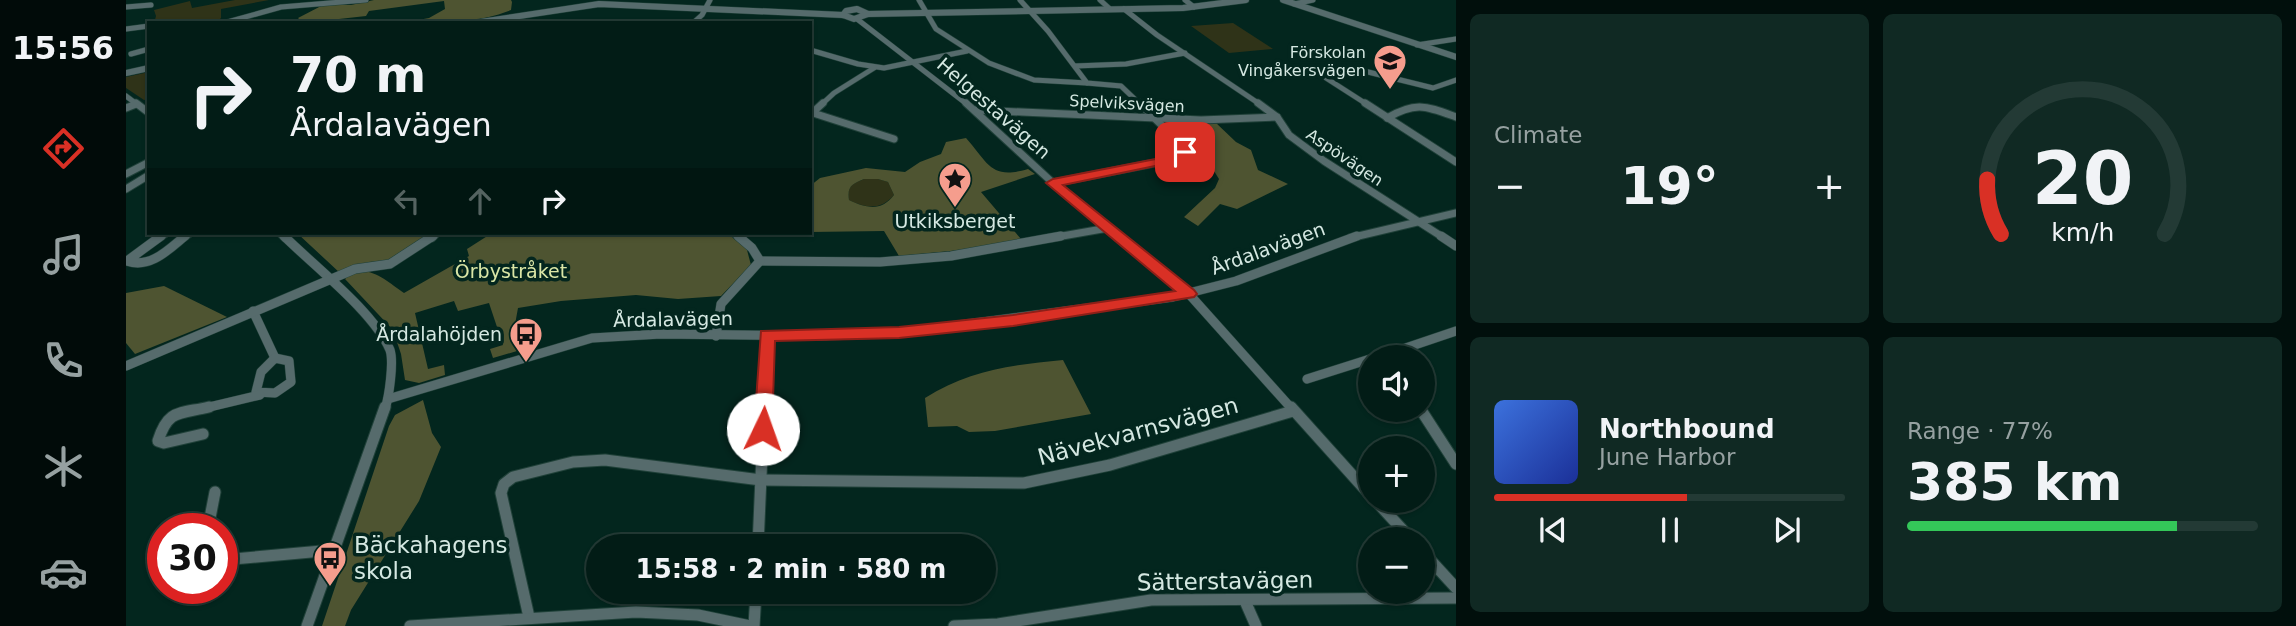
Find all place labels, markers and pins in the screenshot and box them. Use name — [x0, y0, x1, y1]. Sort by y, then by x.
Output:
school or university icon: Förskolan Vingåkersvägen — [1371, 42, 1409, 91]
place label: Förskolan Vingåkersvägen — [1238, 43, 1366, 80]
pin — [1155, 122, 1215, 182]
place icon: Utkiksberget — [936, 160, 974, 209]
place label: Utkiksberget — [895, 210, 1015, 232]
bus stop icon: Årdalahöjden — [507, 315, 545, 364]
place label: Årdalahöjden — [376, 323, 502, 345]
place label: Bäckahagens skola — [354, 532, 508, 584]
bus stop icon: Bäckahagens skola — [311, 539, 349, 588]

